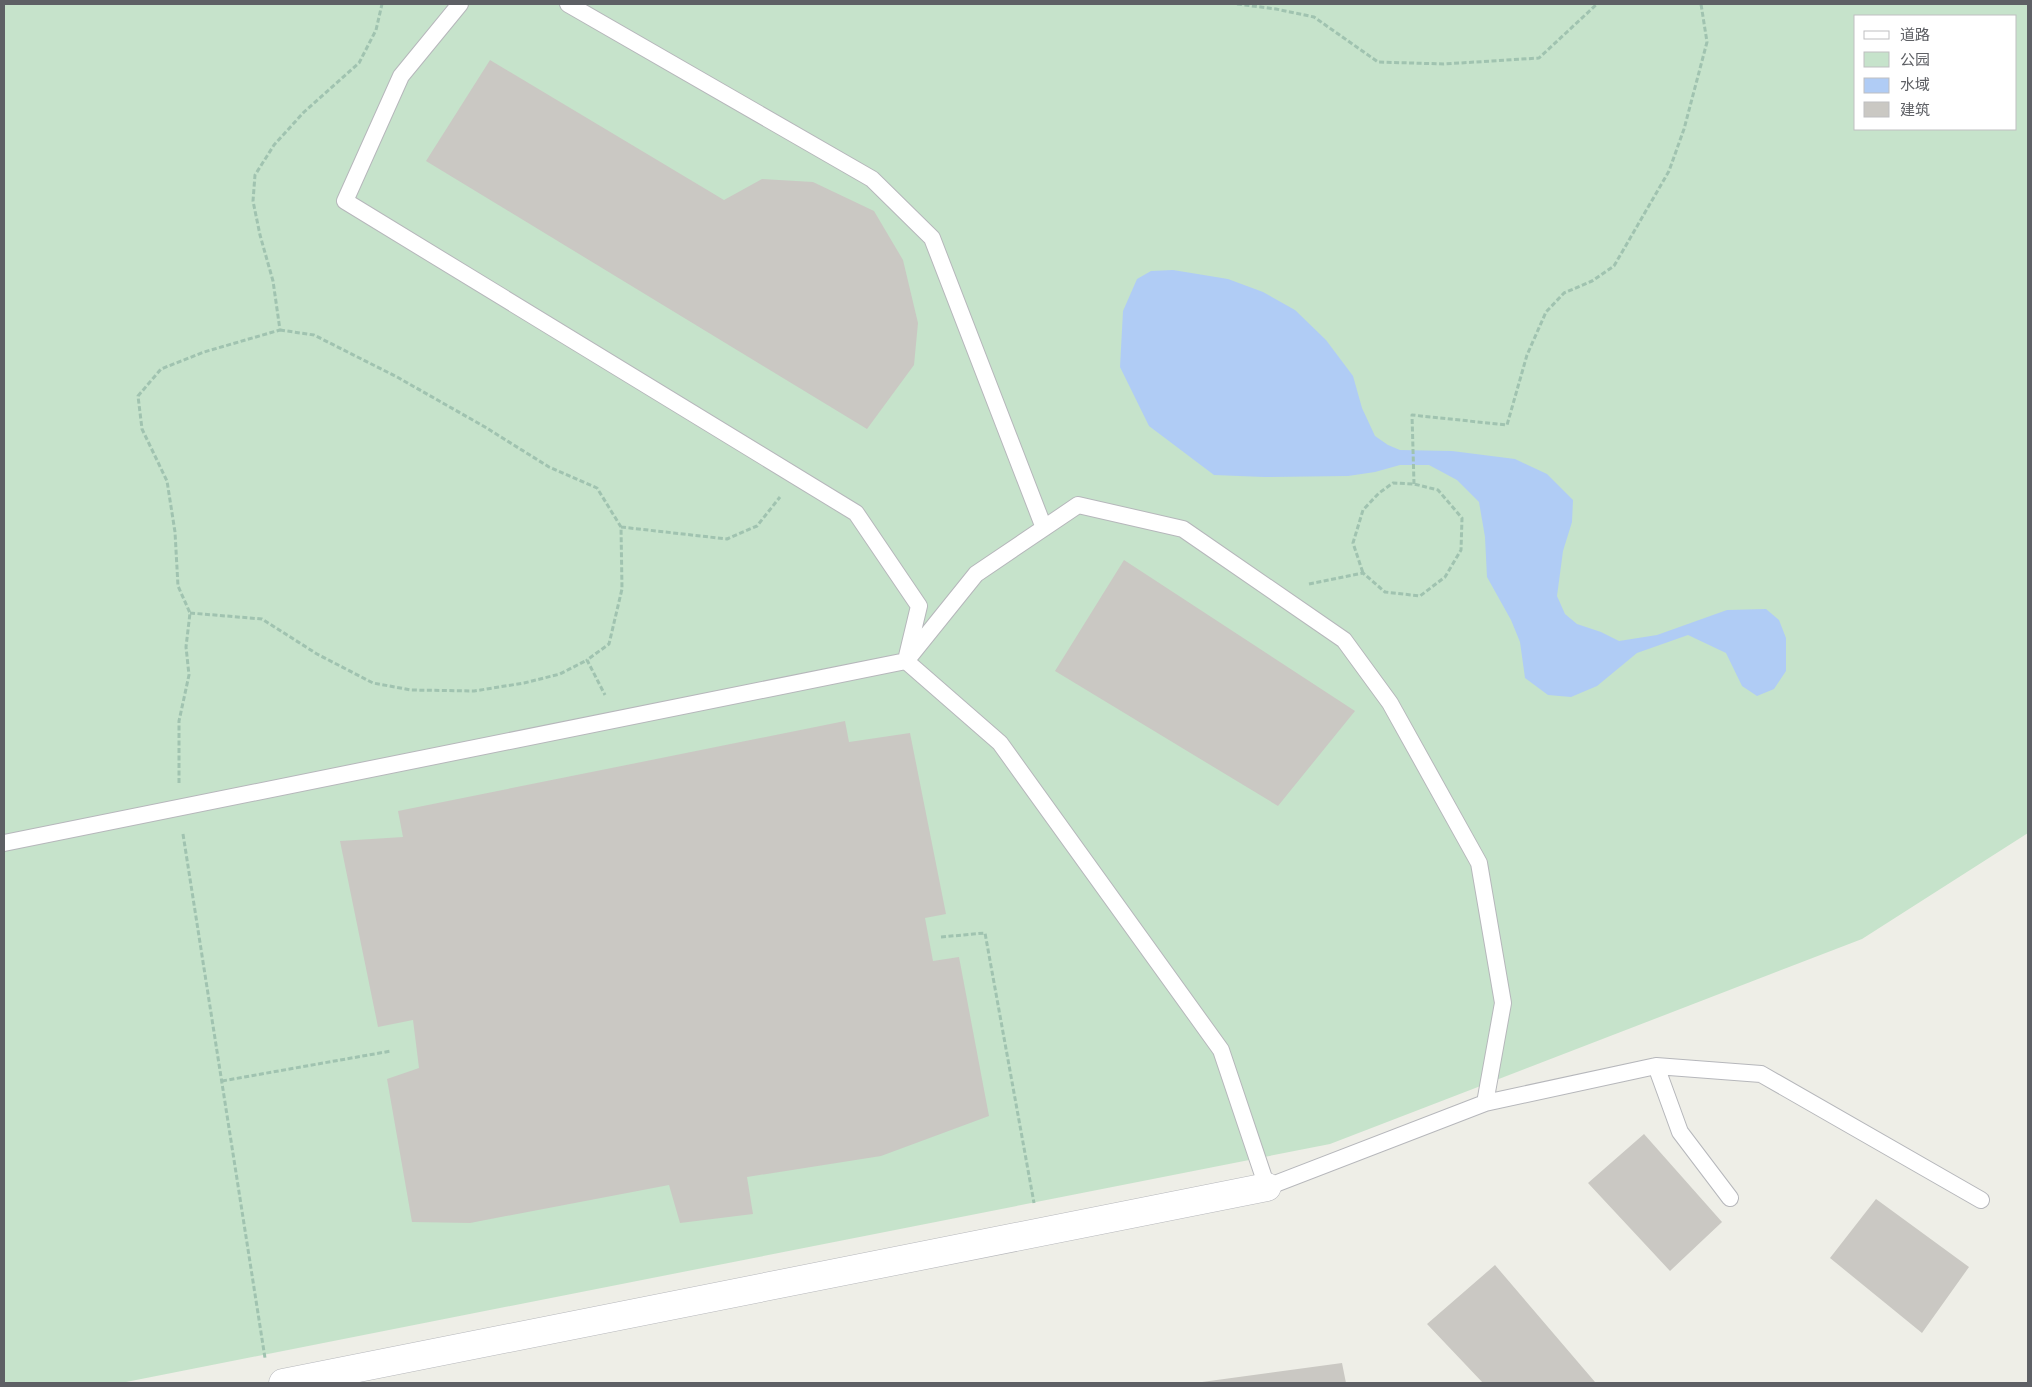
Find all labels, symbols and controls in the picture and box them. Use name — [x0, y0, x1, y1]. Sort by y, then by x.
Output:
legend — [1854, 15, 2017, 130]
text: 道路 — [1900, 26, 1930, 44]
text: 公园 — [1900, 51, 1930, 69]
text: 水域 — [1900, 76, 1930, 94]
text: 建筑 — [1900, 101, 1930, 119]

